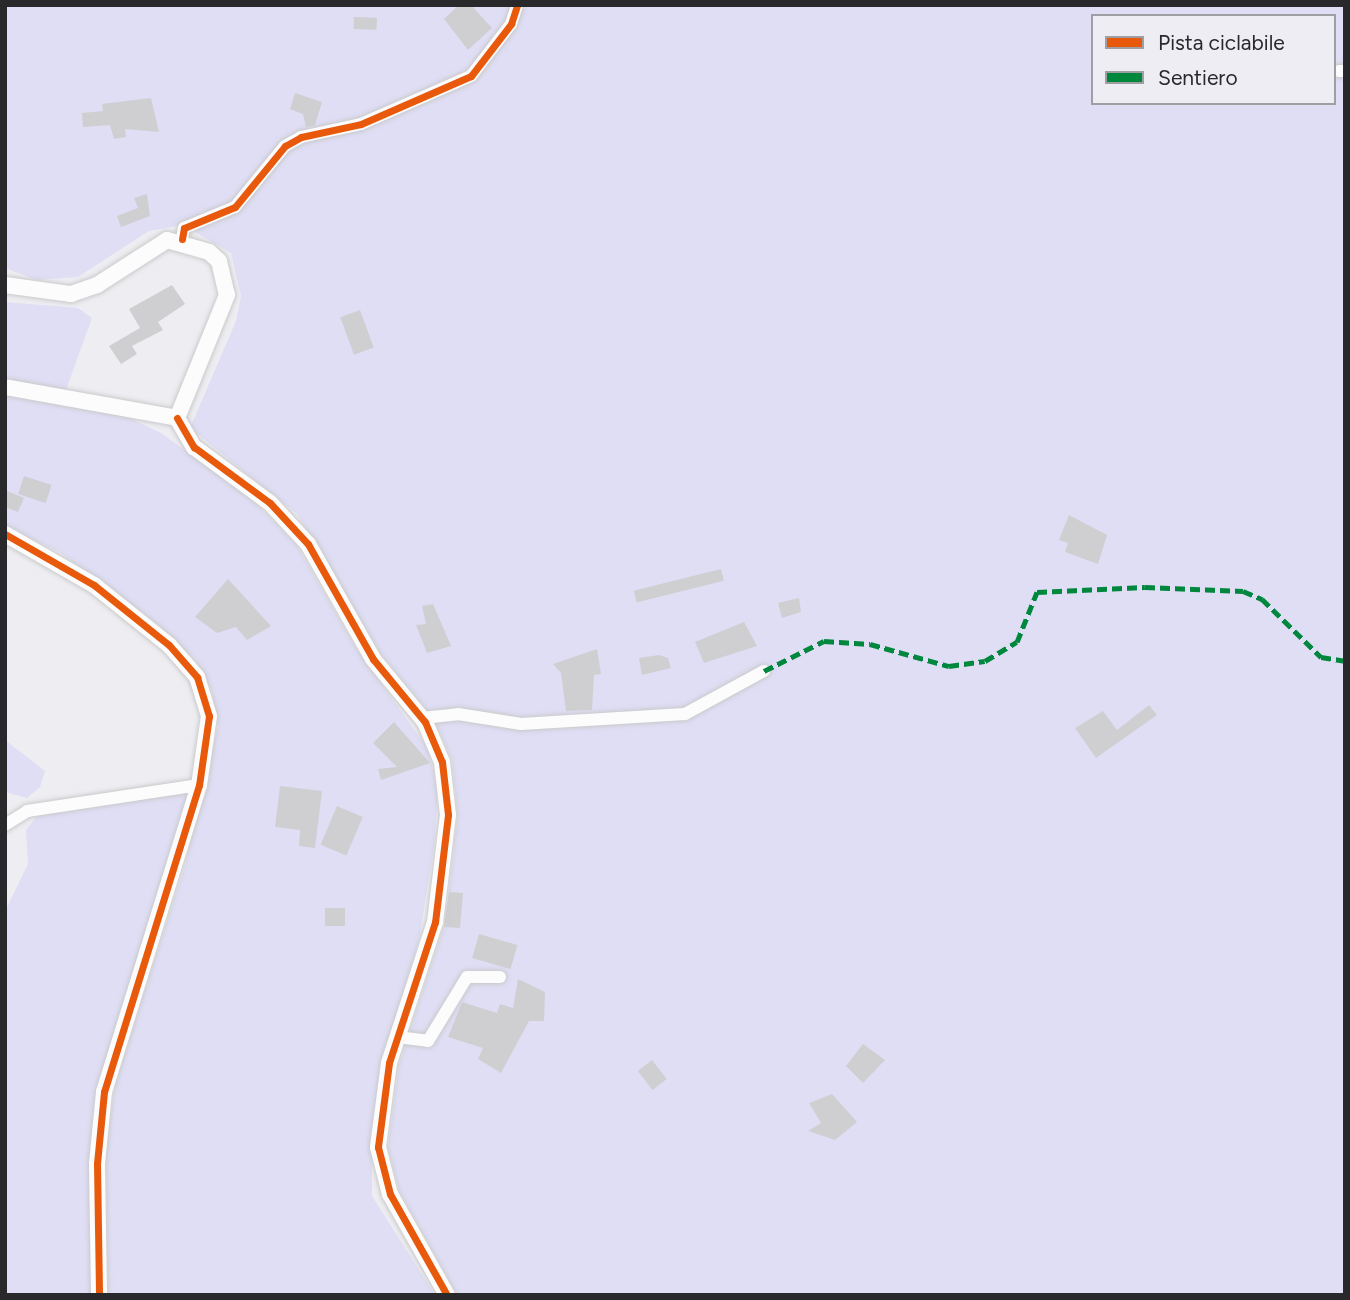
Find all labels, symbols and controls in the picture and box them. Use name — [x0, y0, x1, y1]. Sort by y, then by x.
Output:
legend — [1091, 14, 1336, 105]
text: Pista ciclabile — [1158, 30, 1285, 55]
text: Sentiero — [1158, 65, 1238, 90]

